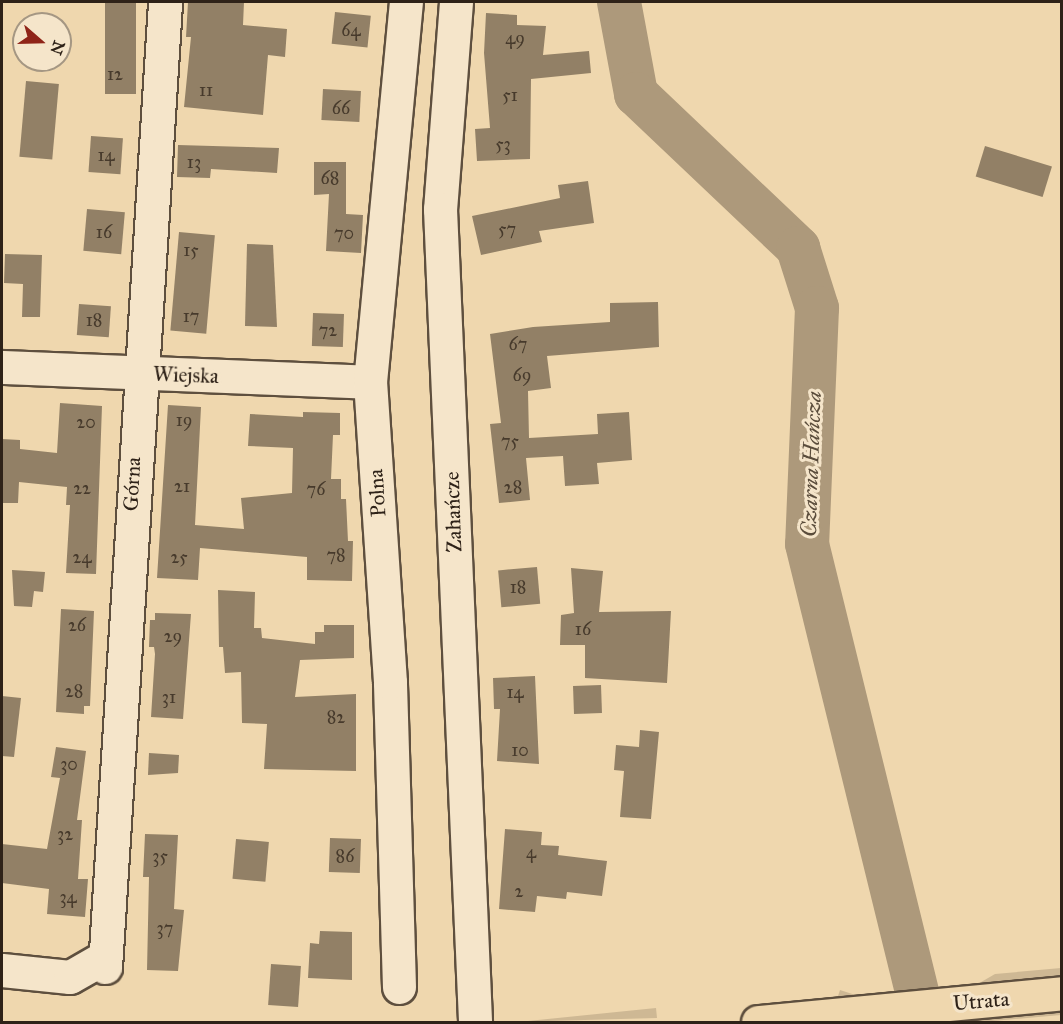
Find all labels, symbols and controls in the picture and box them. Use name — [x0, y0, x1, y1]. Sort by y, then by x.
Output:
north arrow — [12, 12, 72, 72]
house number: 64 — [341, 19, 361, 41]
house number: 49 — [505, 27, 525, 49]
text: N — [46, 38, 69, 57]
house number: 12 — [107, 63, 123, 85]
house number: 11 — [199, 79, 213, 101]
house number: 51 — [502, 84, 518, 106]
house number: 66 — [332, 97, 350, 119]
house number: 53 — [495, 133, 511, 155]
house number: 14 — [97, 144, 115, 166]
house number: 13 — [187, 151, 201, 173]
house number: 68 — [321, 167, 339, 189]
house number: 57 — [498, 218, 516, 240]
house number: 16 — [96, 221, 112, 243]
house number: 70 — [334, 222, 354, 244]
house number: 15 — [183, 239, 199, 261]
house number: 17 — [183, 305, 199, 327]
house number: 18 — [86, 309, 102, 331]
house number: 72 — [319, 319, 337, 341]
house number: 67 — [509, 333, 527, 355]
street label: Wiejska — [153, 361, 219, 389]
house number: 69 — [513, 364, 531, 386]
water label: Czarna Hańcza — [795, 391, 827, 537]
house number: 19 — [176, 409, 192, 431]
house number: 20 — [76, 411, 96, 433]
house number: 75 — [501, 430, 519, 452]
street label: Górna — [118, 456, 146, 512]
street label: Polna — [363, 468, 391, 518]
street label: Zahańcze — [439, 471, 467, 553]
house number: 21 — [174, 475, 190, 497]
house number: 28 — [504, 476, 522, 498]
house number: 22 — [73, 477, 91, 499]
house number: 76 — [307, 478, 325, 500]
house number: 78 — [326, 544, 346, 566]
house number: 24 — [73, 546, 91, 568]
house number: 25 — [170, 546, 188, 568]
house number: 18 — [510, 576, 526, 598]
house number: 26 — [68, 614, 86, 636]
house number: 16 — [575, 618, 591, 640]
house number: 29 — [164, 625, 182, 647]
house number: 28 — [65, 680, 83, 702]
house number: 14 — [506, 681, 524, 703]
house number: 31 — [162, 686, 176, 708]
house number: 82 — [327, 706, 345, 728]
house number: 10 — [511, 739, 529, 761]
house number: 30 — [60, 753, 78, 775]
house number: 32 — [57, 823, 73, 845]
house number: 4 — [526, 841, 536, 863]
house number: 35 — [152, 845, 168, 867]
house number: 86 — [336, 845, 354, 867]
house number: 2 — [515, 880, 523, 902]
house number: 34 — [59, 886, 77, 908]
house number: 37 — [157, 917, 173, 939]
street label: Utrata — [952, 986, 1010, 1016]

